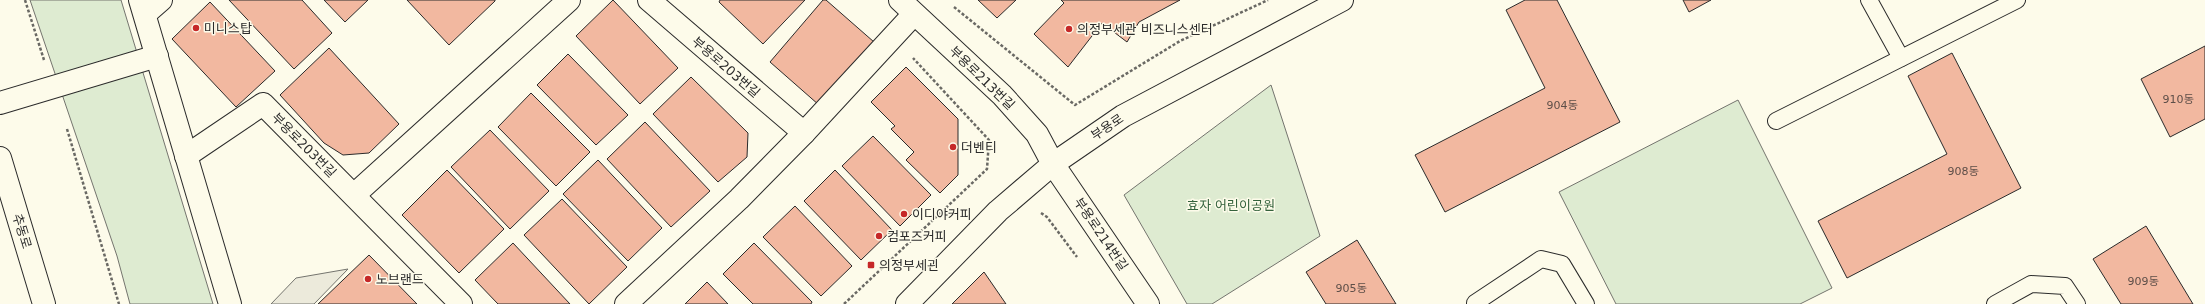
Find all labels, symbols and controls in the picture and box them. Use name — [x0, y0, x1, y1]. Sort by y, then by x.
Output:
place label: 미니스탑 — [204, 21, 252, 36]
place label: 의정부세관 비즈니스센터 — [1077, 22, 1213, 37]
marker: 미니스탑 — [191, 23, 201, 33]
marker: 의정부세관 비즈니스센터 — [1064, 24, 1074, 34]
street label: 부용로203번길 — [689, 34, 763, 100]
street label: 부용로213번길 — [946, 43, 1018, 113]
house number: 910동 — [2162, 93, 2194, 106]
house number: 904동 — [1546, 99, 1578, 112]
street label: 부용로203번길 — [269, 110, 339, 180]
street label: 부용로 — [1088, 111, 1126, 143]
place label: 더벤티 — [961, 140, 997, 155]
marker: 더벤티 — [948, 142, 958, 152]
house number: 908동 — [1947, 165, 1979, 178]
street label: 부용로214번길 — [1071, 195, 1131, 273]
park label: 효자 어린이공원 — [1187, 198, 1275, 213]
place label: 이디야커피 — [912, 207, 972, 222]
marker: 이디야커피 — [899, 209, 909, 219]
street label: 추동로 — [10, 212, 34, 250]
place label: 컴포즈커피 — [887, 229, 947, 244]
marker: 컴포즈커피 — [874, 231, 884, 241]
place label: 의정부세괸 — [879, 258, 939, 273]
marker: 의정부세괸 — [866, 260, 876, 270]
place label: 노브랜드 — [376, 272, 424, 287]
marker: 노브랜드 — [363, 274, 373, 284]
house number: 909동 — [2127, 275, 2159, 288]
house number: 905동 — [1335, 282, 1367, 295]

